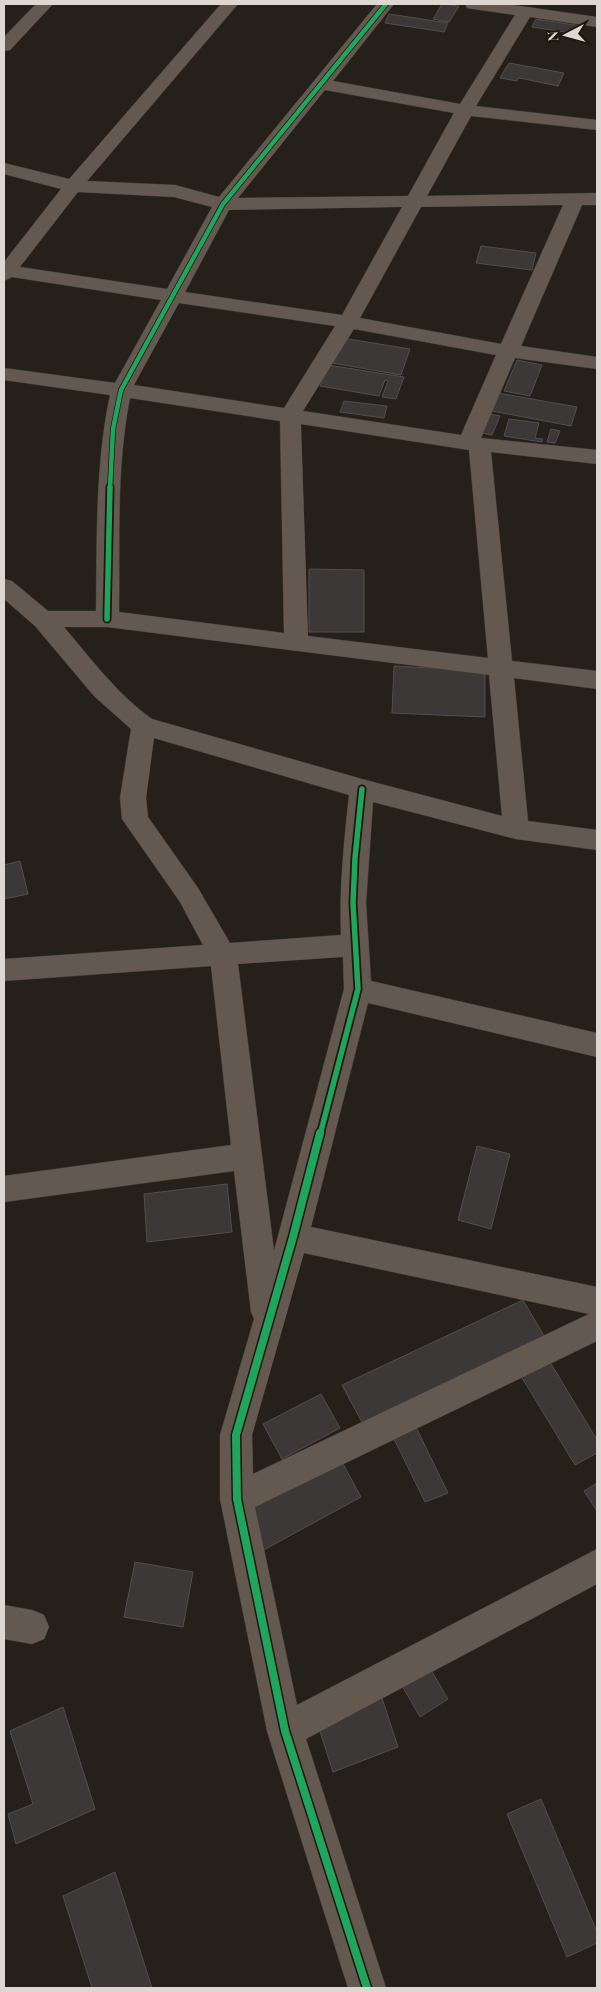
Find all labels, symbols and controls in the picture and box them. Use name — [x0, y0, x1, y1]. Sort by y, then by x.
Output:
north arrow — [541, 10, 591, 60]
text: N — [543, 30, 563, 42]

